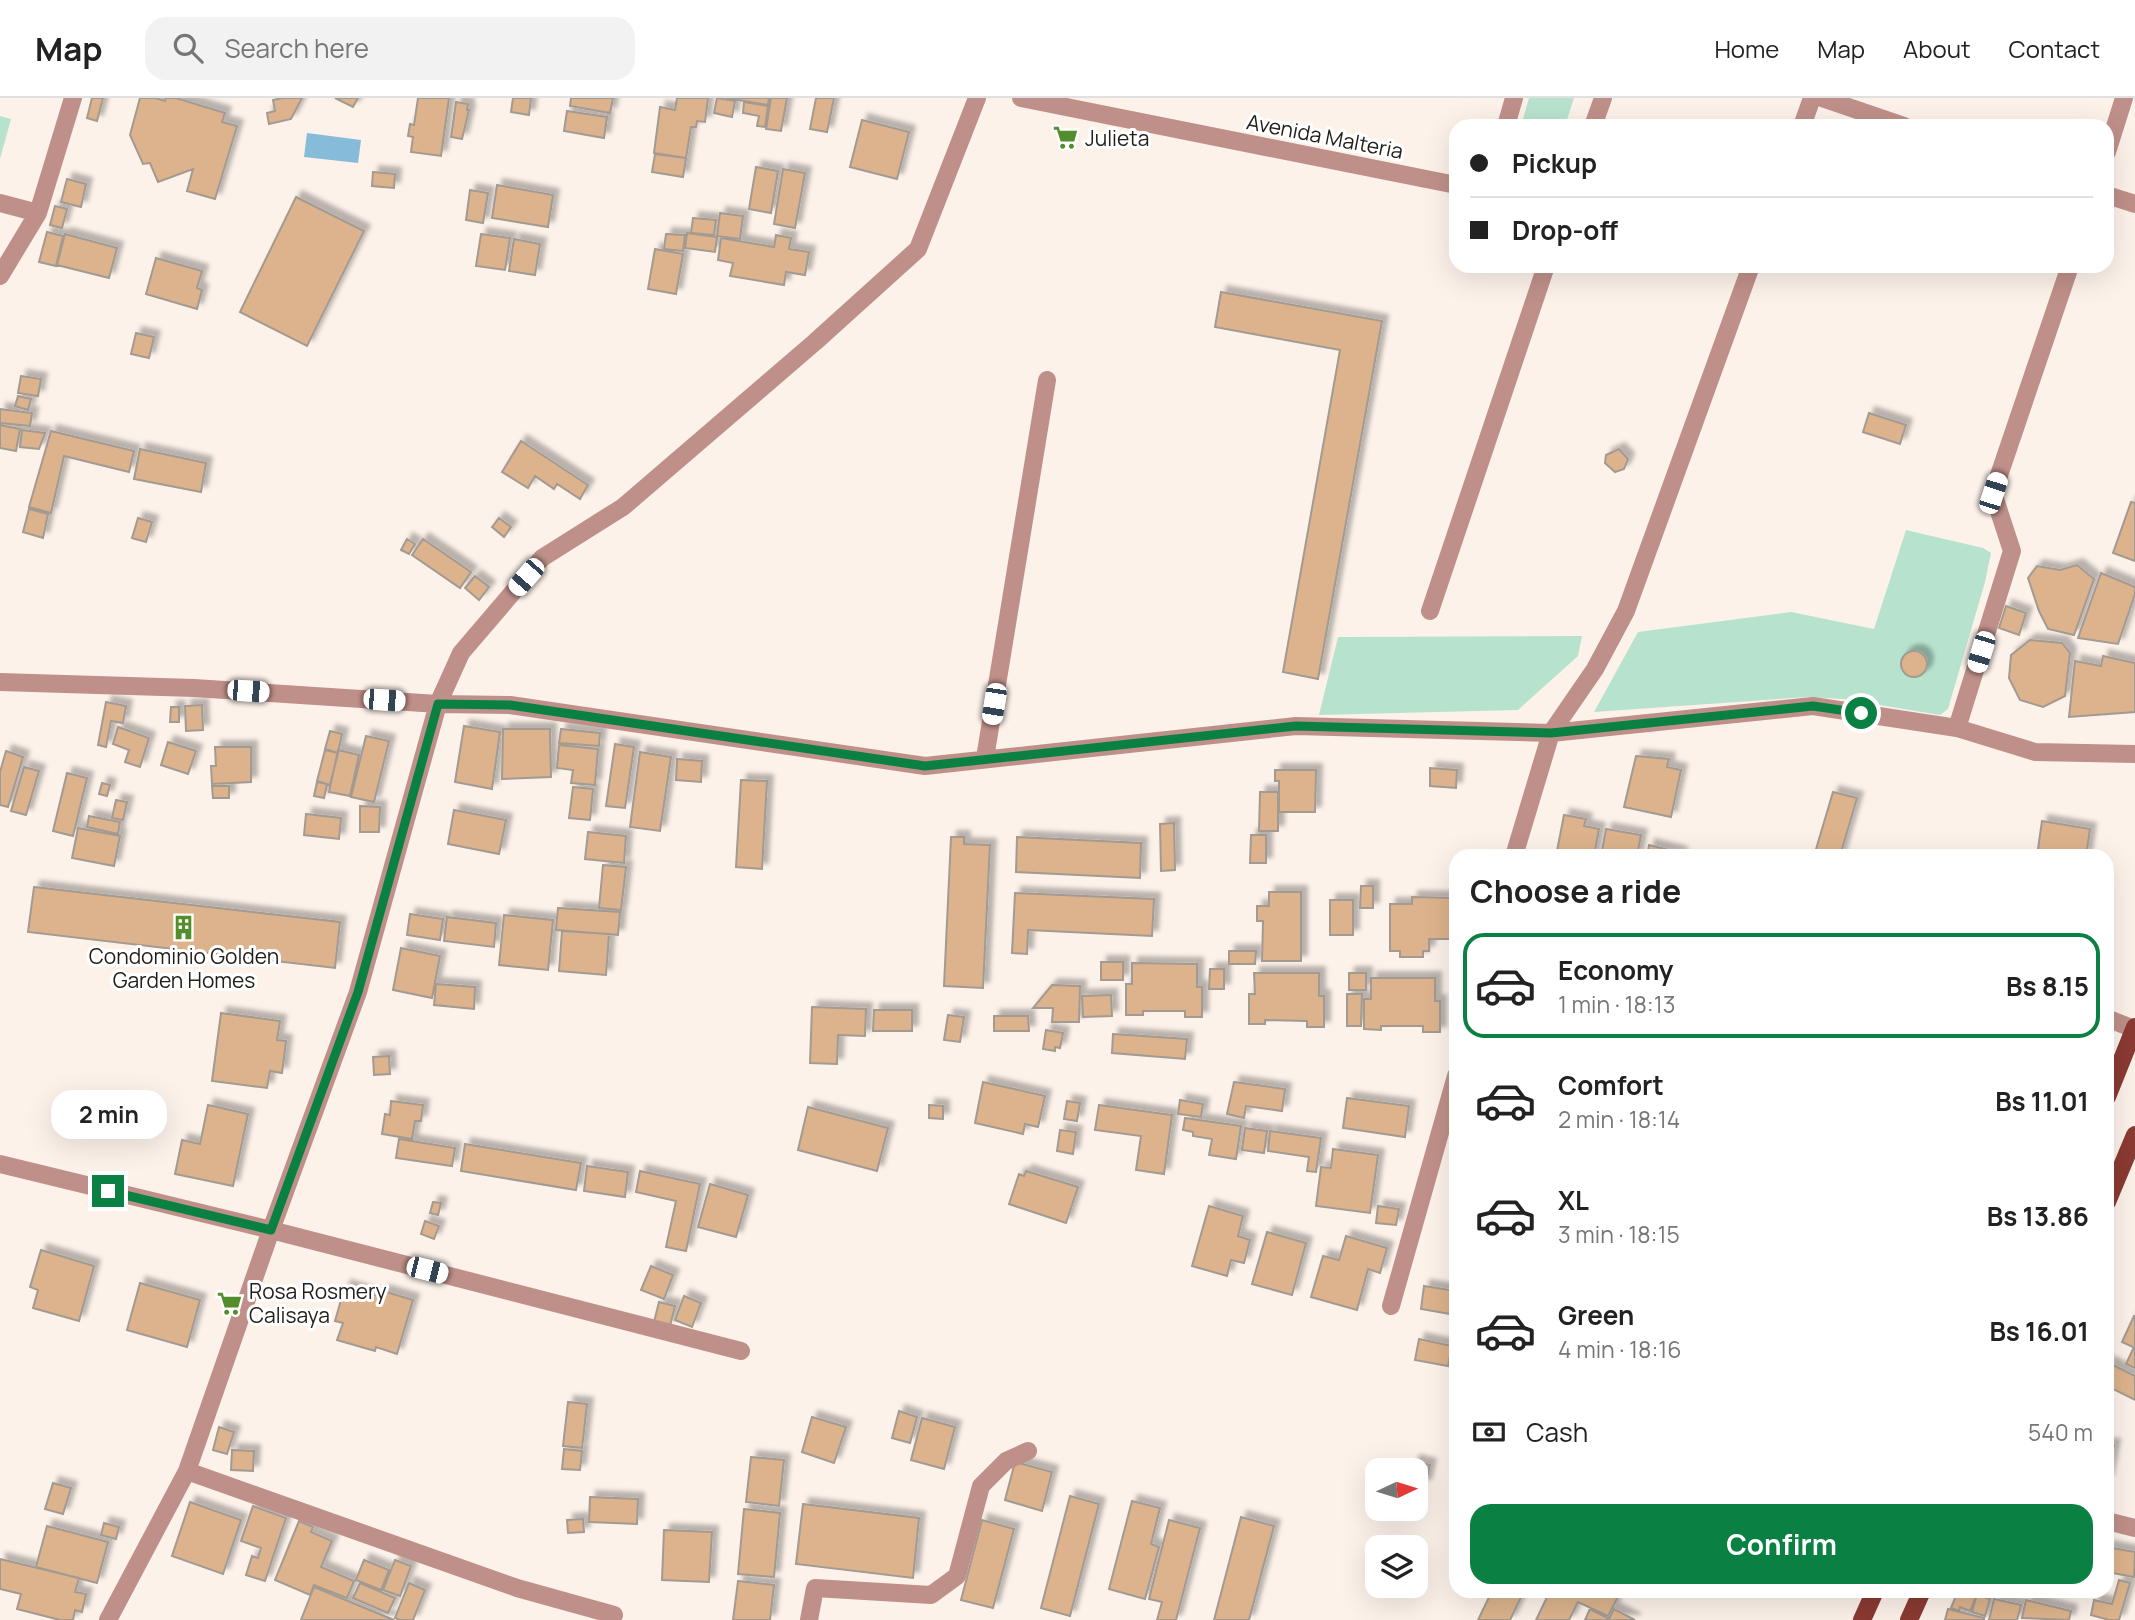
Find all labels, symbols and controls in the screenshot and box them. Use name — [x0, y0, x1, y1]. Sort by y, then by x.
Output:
search box — [145, 17, 635, 80]
text: Map — [35, 26, 103, 71]
icon: search — [169, 29, 207, 67]
text: Search here — [225, 30, 369, 66]
text: Home — [1714, 32, 1779, 65]
text: Map — [1817, 32, 1865, 65]
text: About — [1903, 32, 1971, 65]
text: Contact — [2009, 32, 2100, 65]
street label: Avenida Malteria — [1244, 107, 1406, 165]
supermarket icon: Julieta — [1051, 124, 1079, 152]
place label: Julieta — [1085, 124, 1149, 152]
text: Pickup — [1512, 145, 1597, 181]
text: Drop-off — [1512, 212, 1618, 248]
car — [1977, 470, 2010, 516]
car — [505, 554, 548, 600]
car — [1965, 629, 1998, 675]
car — [227, 679, 270, 703]
car — [981, 682, 1008, 726]
car — [363, 688, 406, 712]
route start — [1845, 697, 1877, 729]
text: Choose a ride — [1470, 869, 1681, 913]
building icon: Condominio Golden Garden Homes — [170, 913, 198, 941]
place label: Condominio Golden Garden Homes — [89, 942, 279, 994]
text: Economy — [1558, 952, 1673, 988]
icon: car — [1474, 954, 1537, 1017]
text: Bs 8.15 — [2006, 968, 2089, 1004]
text: 1 min · 18:13 — [1558, 988, 1675, 1020]
text: Comfort — [1558, 1067, 1664, 1103]
icon: car — [1474, 1069, 1537, 1132]
text: Bs 11.01 — [1995, 1083, 2089, 1119]
callout: 2 min — [50, 1090, 166, 1138]
text: 2 min — [79, 1098, 139, 1130]
text: 2 min · 18:14 — [1558, 1103, 1680, 1135]
route end — [92, 1175, 124, 1207]
text: XL — [1558, 1182, 1589, 1218]
icon: car — [1474, 1184, 1537, 1247]
text: Bs 13.86 — [1987, 1198, 2089, 1234]
text: 3 min · 18:15 — [1558, 1218, 1680, 1250]
car — [405, 1255, 450, 1285]
place label: Rosa Rosmery Calisaya — [249, 1277, 387, 1329]
supermarket icon: Rosa Rosmery Calisaya — [215, 1289, 243, 1317]
text: Green — [1558, 1297, 1634, 1333]
icon: car — [1474, 1299, 1537, 1362]
text: Bs 16.01 — [1989, 1313, 2089, 1349]
text: 4 min · 18:16 — [1558, 1333, 1682, 1365]
icon: cash — [1470, 1413, 1508, 1451]
text: Cash — [1526, 1414, 1588, 1450]
text: 540 m — [2028, 1416, 2093, 1448]
north arrow — [1365, 1458, 1428, 1521]
map controls — [1365, 1458, 1428, 1598]
button: Confirm — [1470, 1504, 2093, 1584]
button: layers — [1365, 1535, 1428, 1598]

